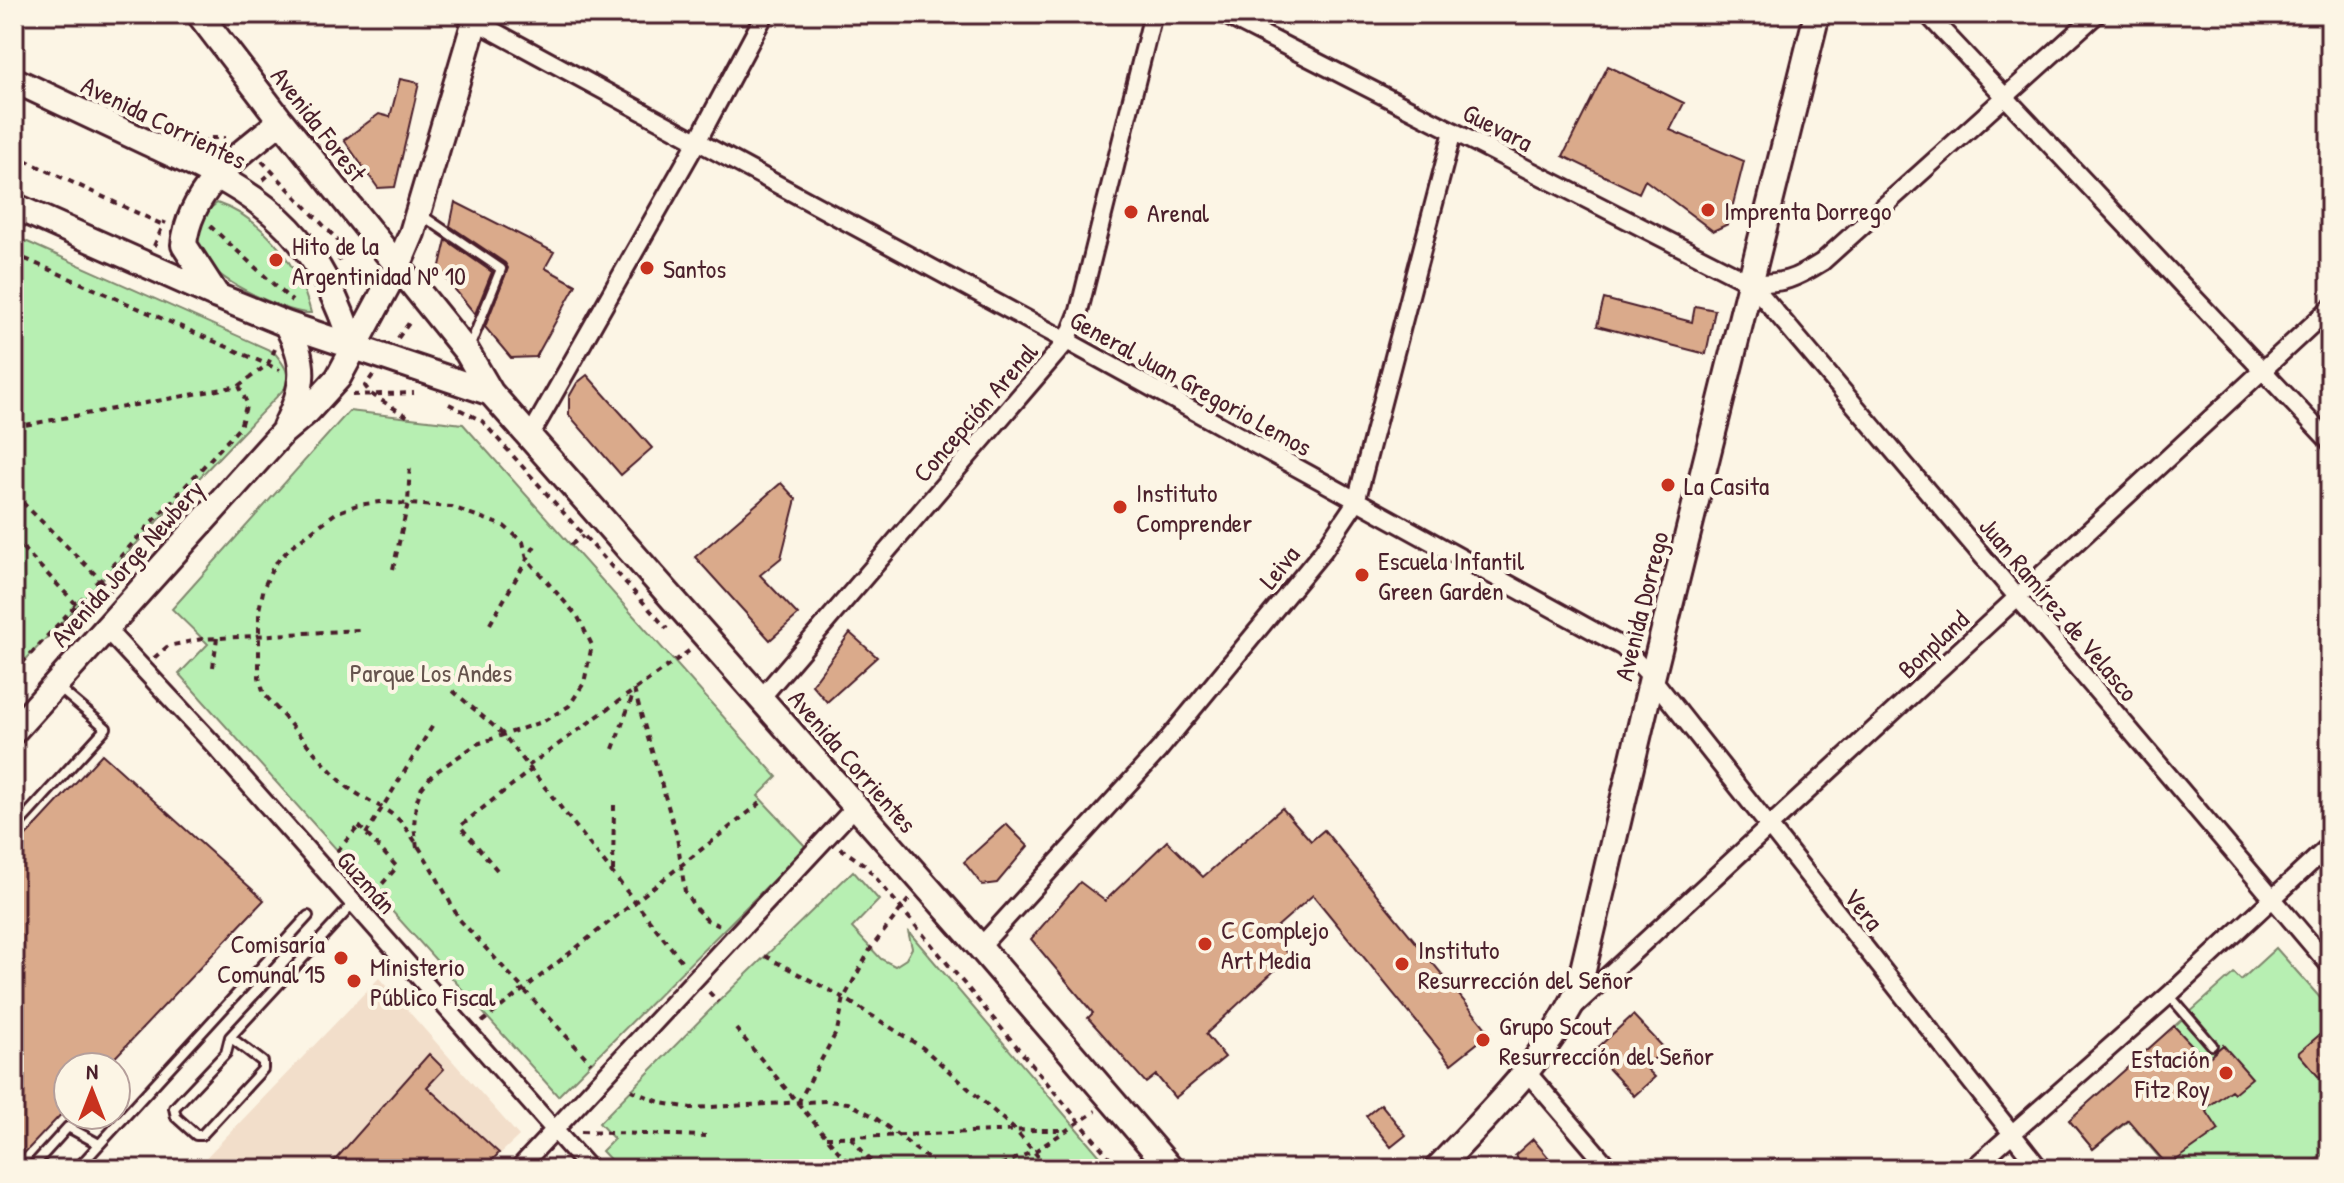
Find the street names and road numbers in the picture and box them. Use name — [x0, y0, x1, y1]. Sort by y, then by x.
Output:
street label: Avenida Forest — [263, 59, 376, 190]
street label: Avenida Corrientes — [76, 67, 252, 177]
street label: Guevara — [1457, 95, 1539, 159]
street label: General Juan Gregorio Lemos — [1064, 302, 1318, 464]
street label: Concepción Arenal — [905, 335, 1045, 489]
street label: Avenida Jorge Newbery — [43, 472, 211, 654]
street label: Juan Ramírez de Velasco — [1972, 510, 2146, 708]
street label: Avenida Dorrego — [1606, 528, 1676, 684]
street label: Leiva — [1251, 538, 1307, 596]
street label: Bonpland — [1890, 602, 1976, 686]
street label: Avenida Corrientes — [781, 682, 925, 840]
street label: Guzmán — [329, 843, 405, 921]
street label: Vera — [1836, 880, 1892, 938]

